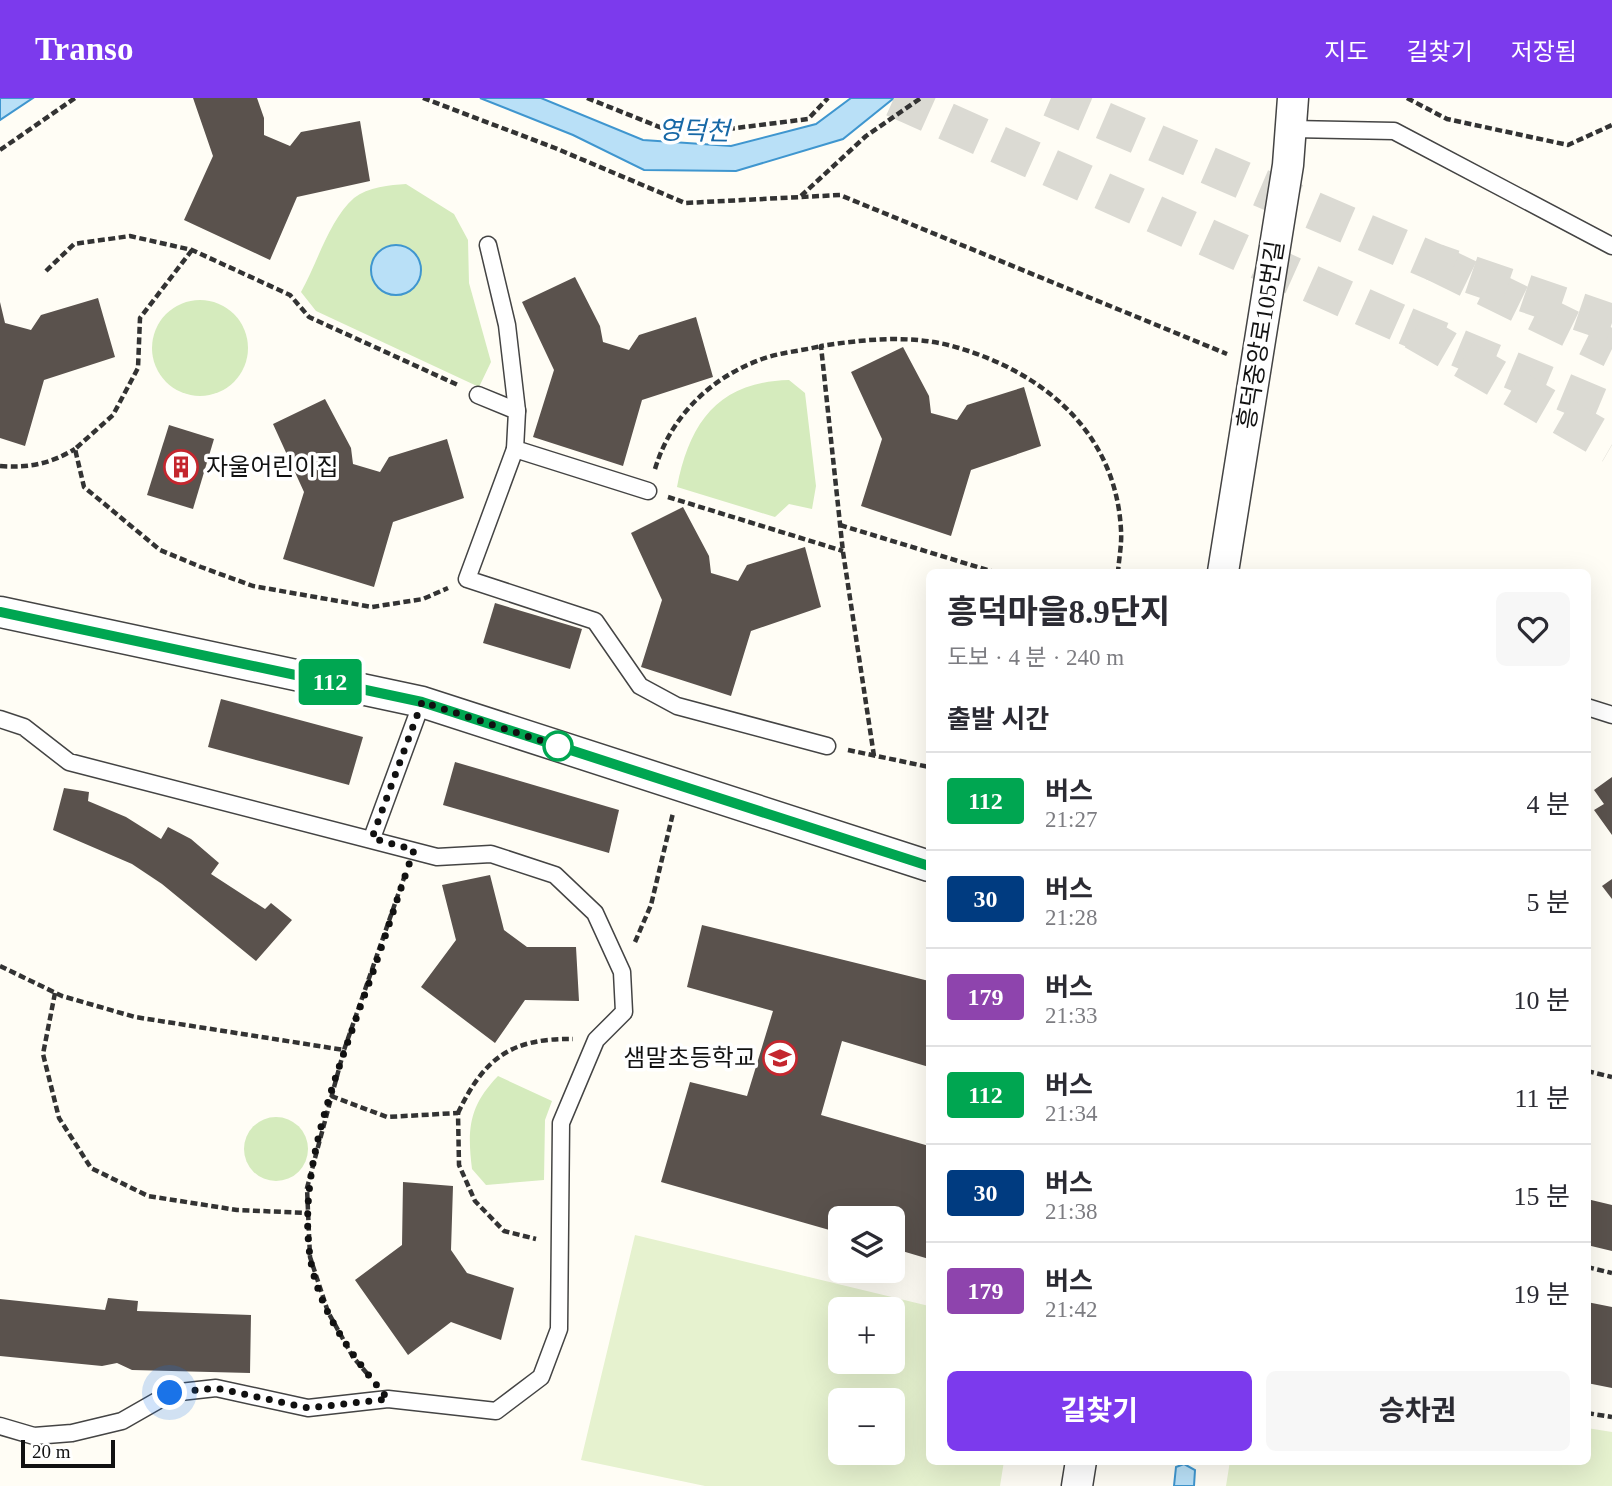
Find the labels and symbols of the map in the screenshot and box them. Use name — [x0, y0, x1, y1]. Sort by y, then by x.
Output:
water label: 영덕천 — [658, 116, 733, 146]
street label: 흥덕중앙로105번길 — [1233, 239, 1289, 431]
building icon: 자울어린이집 — [162, 448, 200, 486]
place label: 자울어린이집 — [206, 454, 338, 480]
line badge: 112 — [290, 659, 370, 705]
unlabelled marker — [543, 731, 573, 761]
school or university icon: 샘말초등학교 — [761, 1039, 799, 1077]
place label: 샘말초등학교 — [624, 1045, 756, 1071]
your location — [152, 1375, 187, 1410]
scale bar — [21, 1437, 116, 1469]

